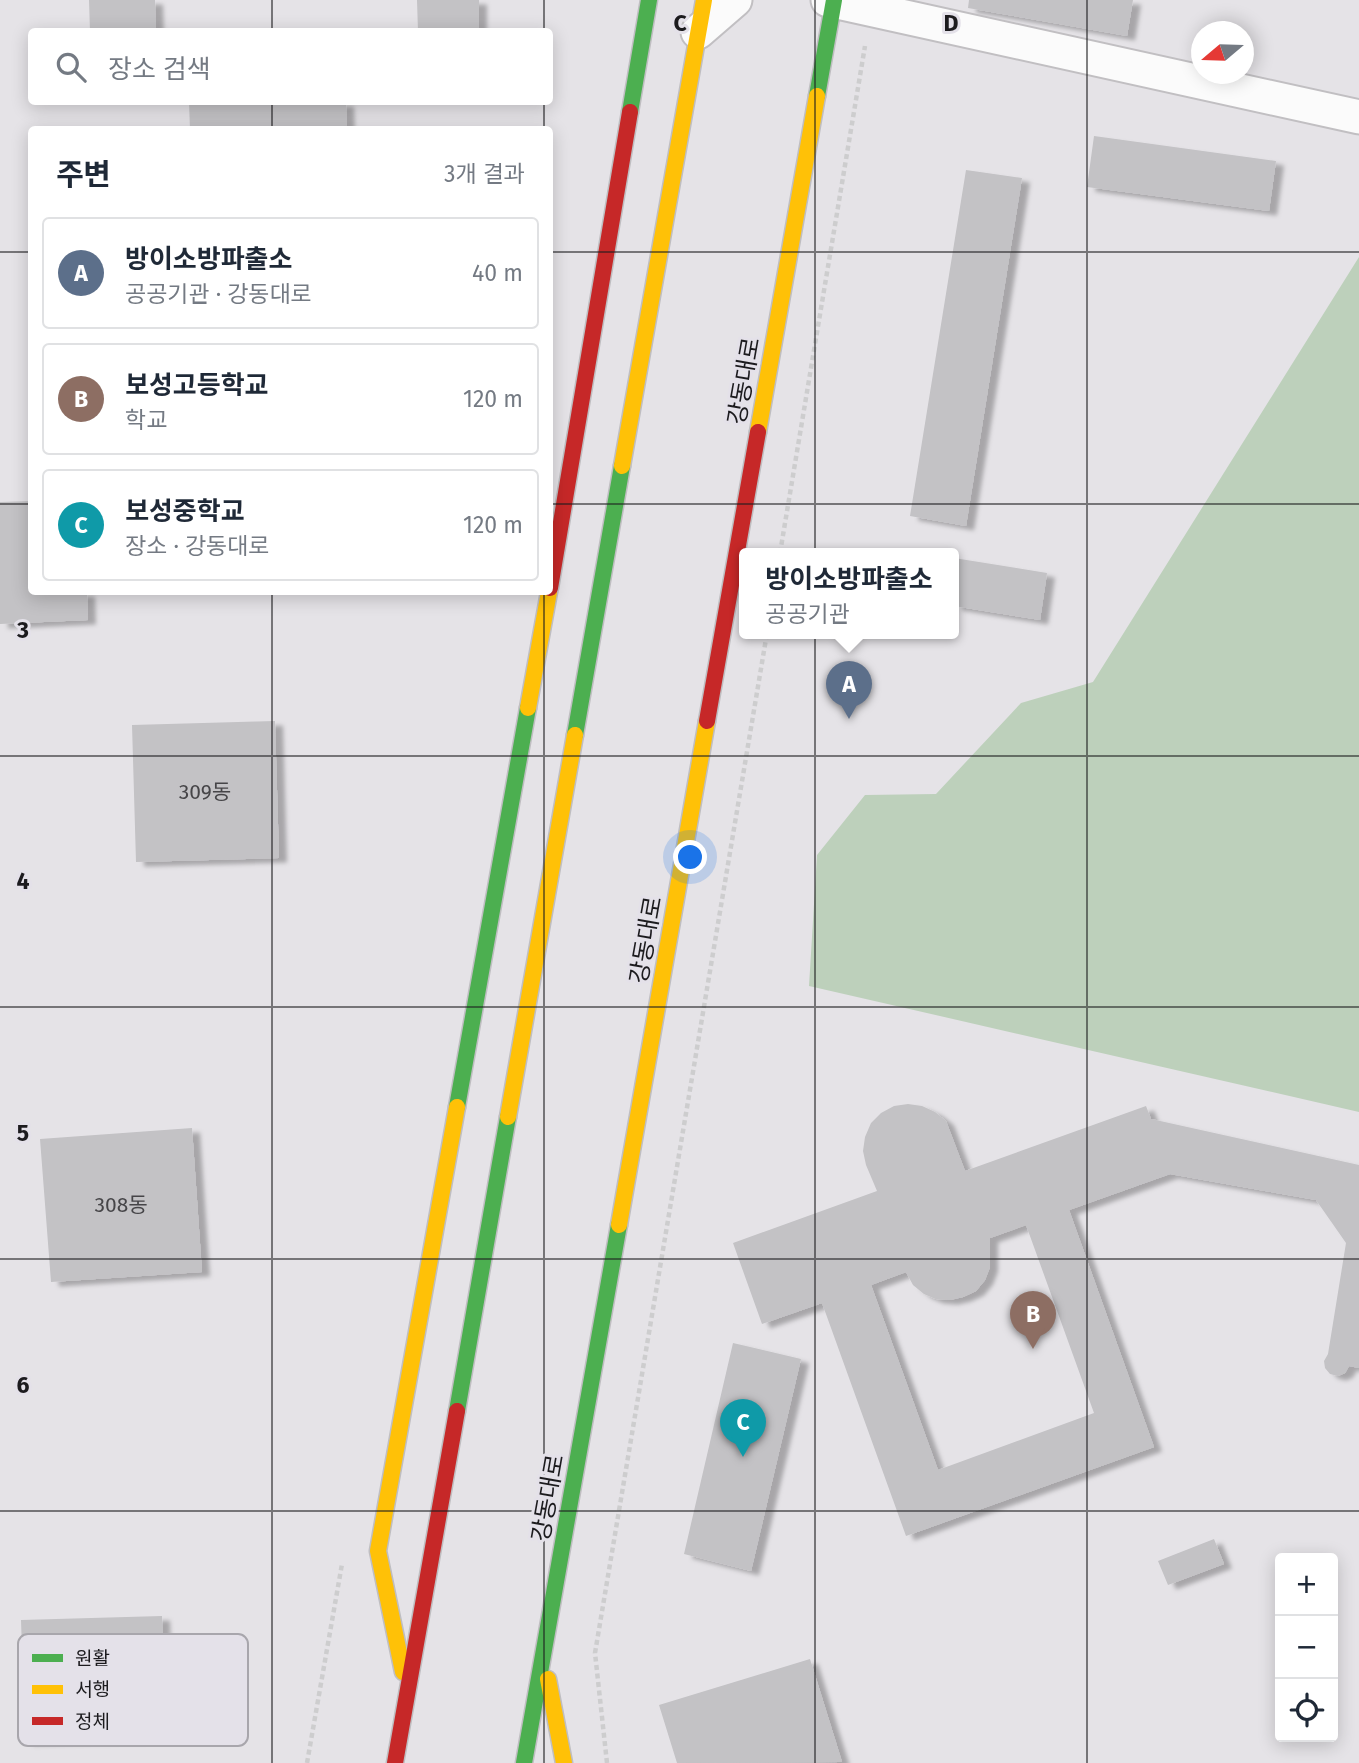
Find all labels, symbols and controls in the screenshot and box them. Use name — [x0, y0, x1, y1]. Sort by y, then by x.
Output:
text: C — [673, 9, 687, 37]
text: D — [944, 9, 959, 37]
north arrow — [1191, 21, 1254, 84]
search box — [28, 28, 553, 105]
icon: search — [52, 48, 90, 86]
text: 장소 검색 — [108, 54, 211, 85]
text: 주변 — [56, 157, 111, 193]
text: 3개 결과 — [444, 160, 525, 188]
text: 방이소방파출소 — [125, 244, 292, 275]
text: A — [74, 259, 88, 287]
text: 40 m — [472, 259, 523, 287]
text: 공공기관 · 강동대로 — [125, 280, 312, 308]
street label: 강동대로 — [723, 335, 765, 427]
text: 보성고등학교 — [125, 370, 269, 401]
text: B — [74, 385, 88, 413]
text: 120 m — [463, 385, 523, 413]
text: 학교 — [125, 406, 167, 434]
text: 보성중학교 — [125, 496, 245, 527]
text: C — [74, 511, 88, 539]
text: 120 m — [463, 511, 523, 539]
text: 장소 · 강동대로 — [125, 532, 270, 560]
popup — [739, 548, 959, 639]
text: 방이소방파출소 — [765, 564, 933, 595]
text: 공공기관 — [765, 600, 850, 628]
text: 3 — [16, 616, 29, 644]
pin: A — [826, 661, 872, 719]
house number: 309동 — [179, 779, 231, 805]
your location — [673, 840, 707, 874]
text: 4 — [17, 867, 30, 895]
street label: 강동대로 — [625, 894, 667, 986]
text: 5 — [17, 1119, 29, 1147]
house number: 308동 — [94, 1192, 148, 1218]
pin: B — [1010, 1291, 1056, 1349]
text: 6 — [17, 1371, 30, 1399]
pin: C — [720, 1399, 766, 1457]
street label: 강동대로 — [527, 1452, 569, 1544]
map controls — [1275, 1553, 1338, 1742]
button: + — [1275, 1553, 1338, 1616]
button: − — [1275, 1616, 1338, 1679]
legend — [18, 1634, 248, 1746]
text: 원활 — [75, 1647, 110, 1670]
text: 서행 — [75, 1678, 110, 1701]
button: locate — [1275, 1679, 1338, 1742]
text: 정체 — [75, 1710, 110, 1733]

